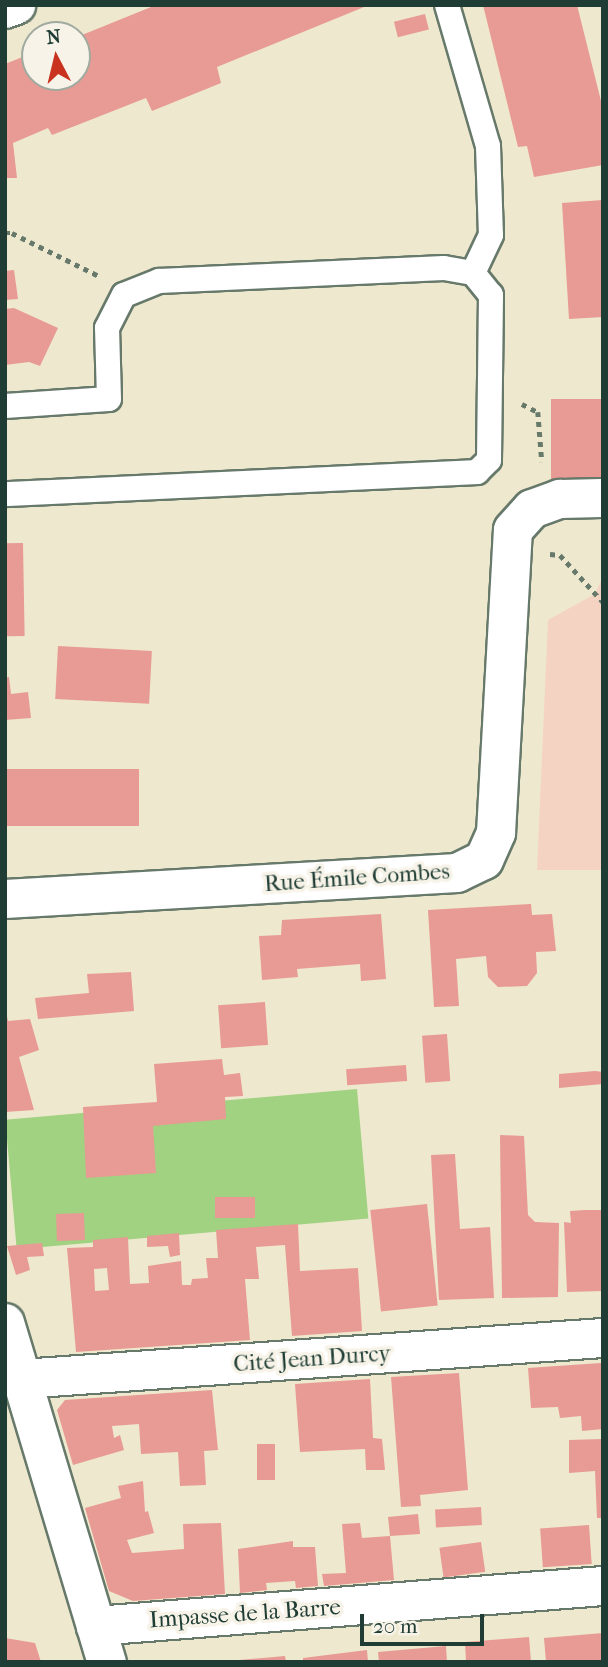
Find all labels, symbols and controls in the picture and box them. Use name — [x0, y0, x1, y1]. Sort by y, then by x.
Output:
north arrow — [21, 21, 91, 91]
text: N — [45, 25, 62, 49]
street label: Rue Émile Combes — [263, 858, 451, 898]
street label: Cité Jean Durcy — [232, 1340, 392, 1378]
street label: Impasse de la Barre — [148, 1594, 342, 1634]
scale bar — [363, 1600, 487, 1644]
text: 20 m — [373, 1614, 417, 1638]

